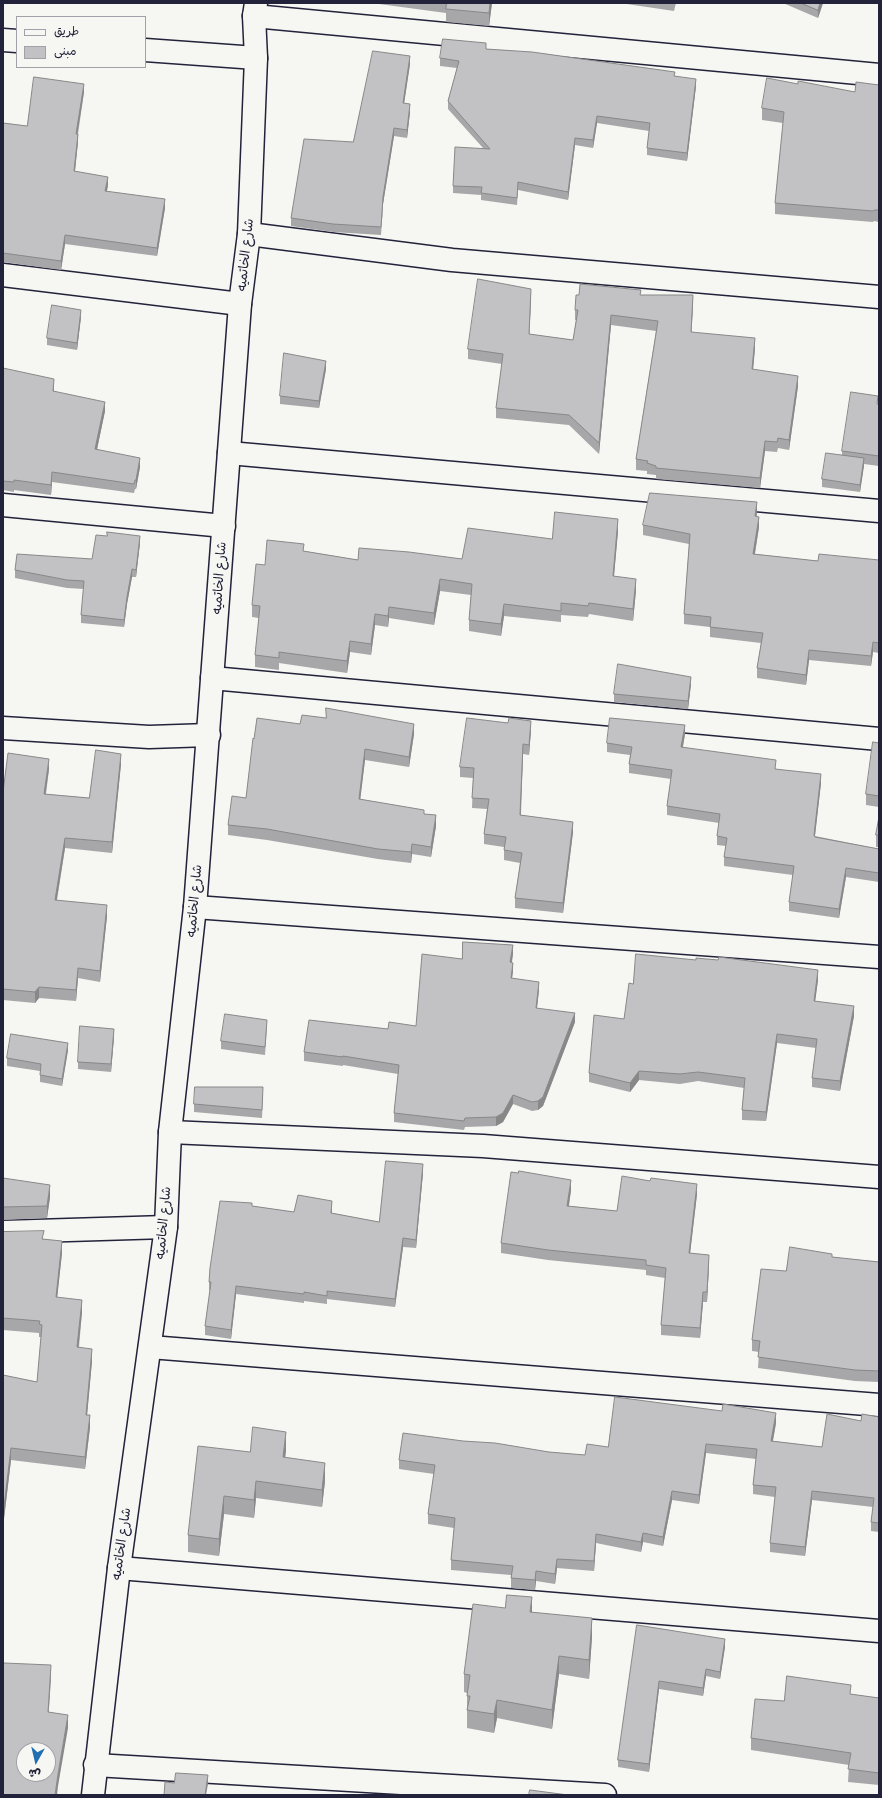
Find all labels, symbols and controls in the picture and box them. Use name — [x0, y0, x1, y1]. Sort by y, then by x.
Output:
legend — [16, 16, 146, 68]
text: طريق — [54, 24, 79, 39]
text: مبنى — [54, 44, 77, 59]
street label: شارع الخاتميه — [234, 218, 258, 292]
street label: شارع الخاتميه — [210, 541, 230, 615]
street label: شارع الخاتميه — [184, 864, 206, 938]
street label: شارع الخاتميه — [153, 1186, 175, 1260]
street label: شارع الخاتميه — [109, 1507, 135, 1581]
north arrow — [16, 1742, 56, 1782]
text: ش — [28, 1766, 41, 1781]

